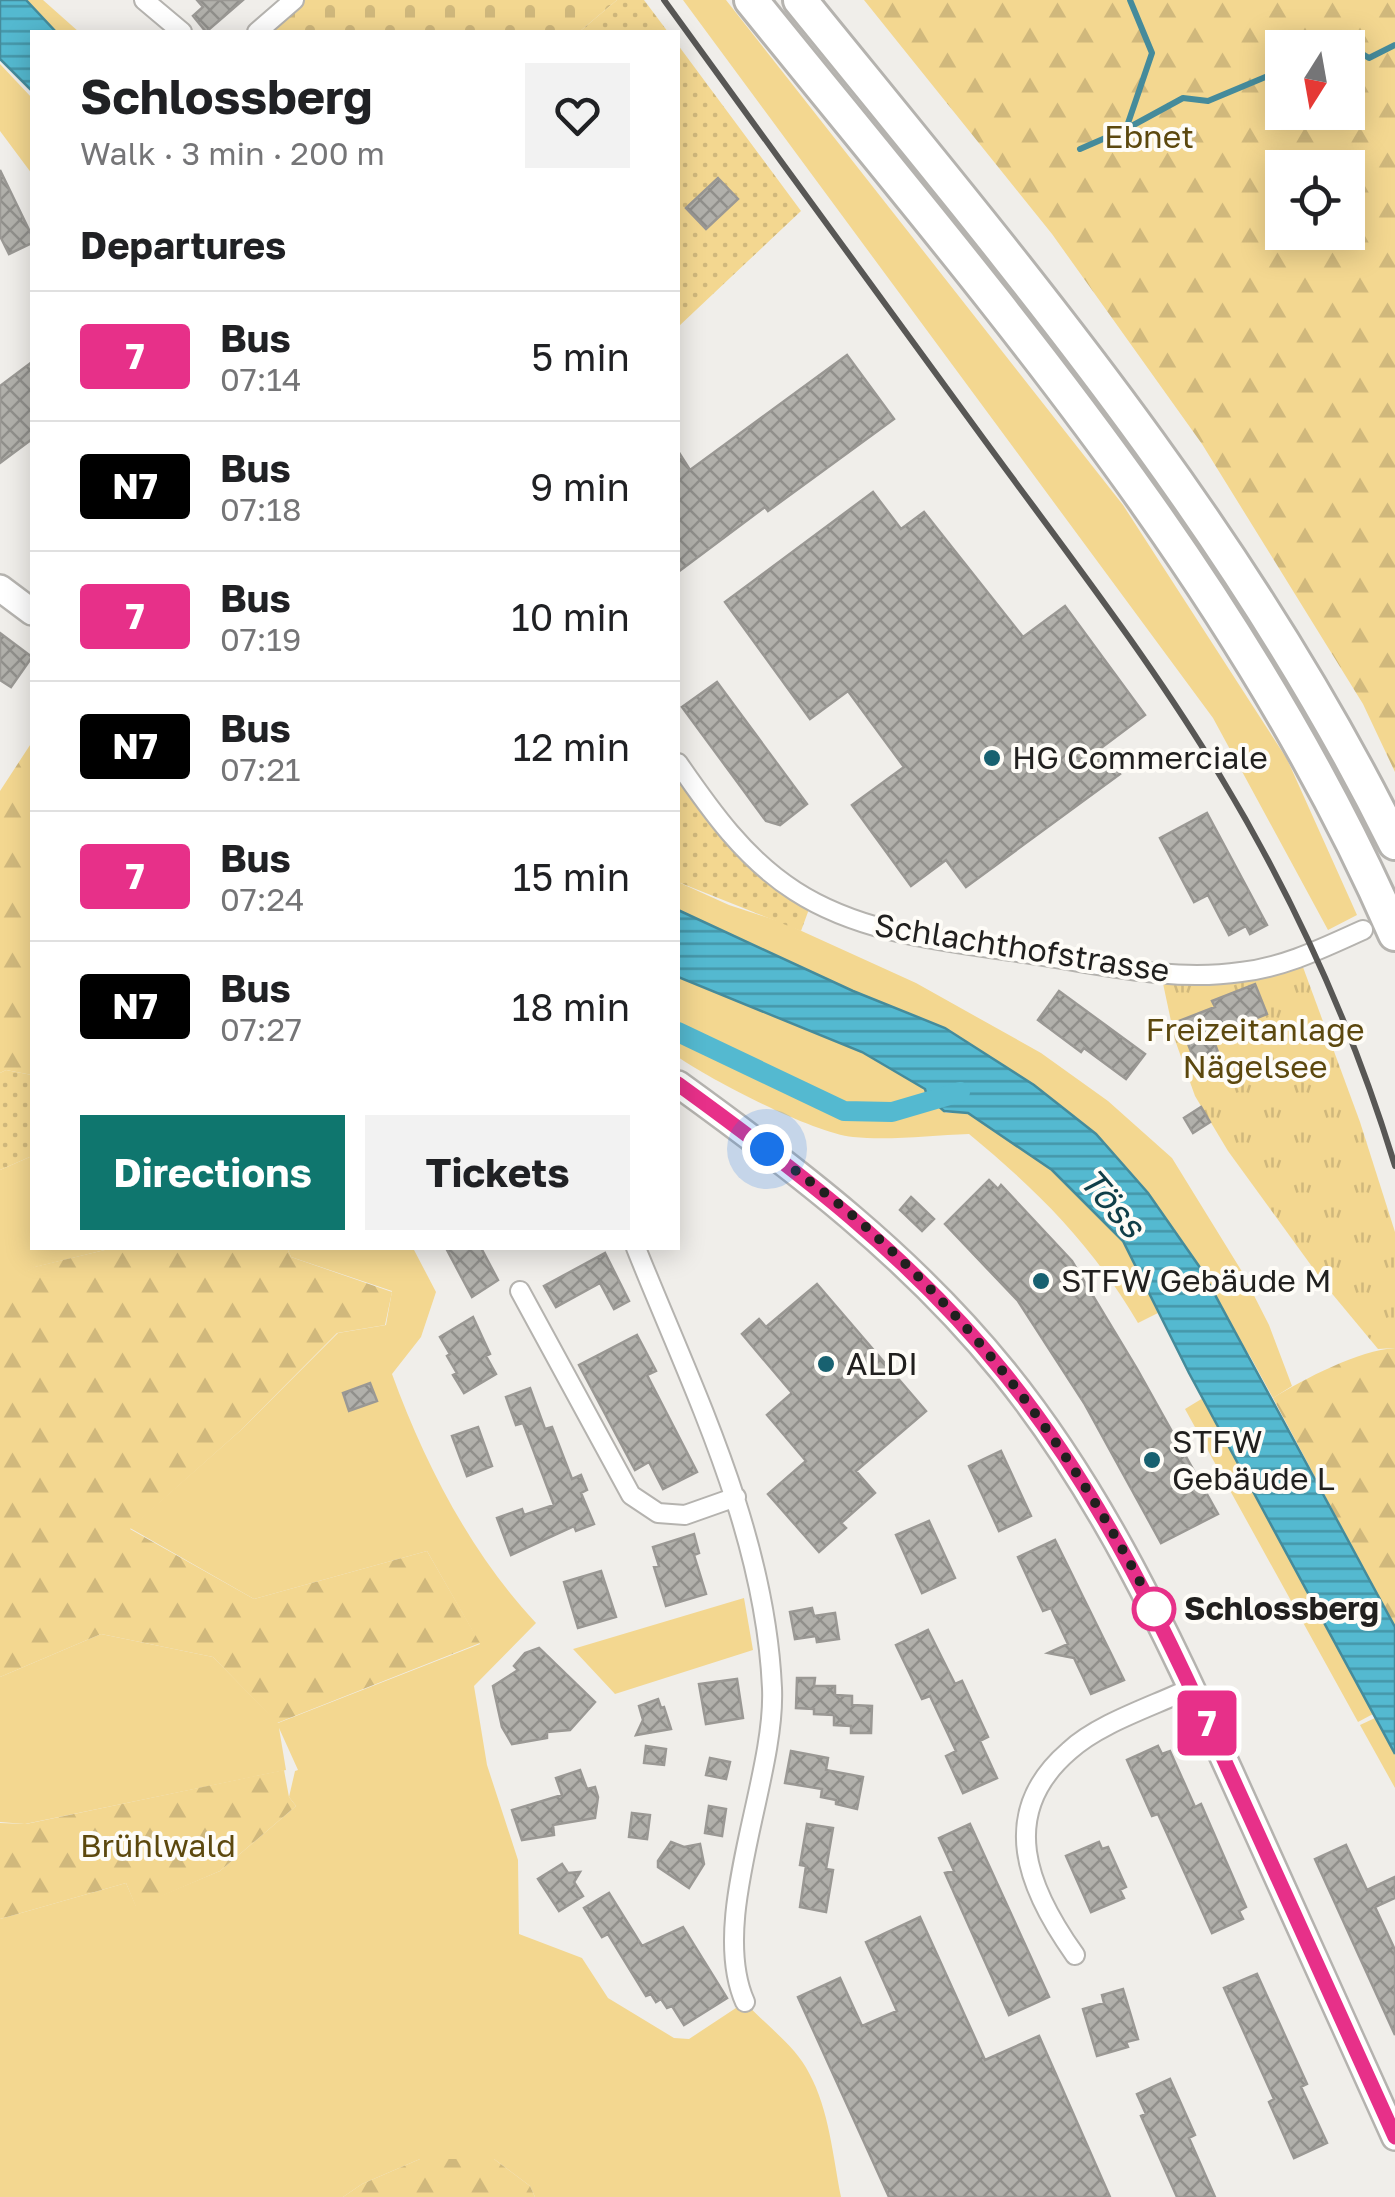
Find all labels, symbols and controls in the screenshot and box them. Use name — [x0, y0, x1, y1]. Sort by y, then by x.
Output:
north arrow — [1265, 30, 1365, 130]
map controls — [1265, 30, 1365, 250]
button: heart — [525, 63, 630, 168]
text: Schlossberg — [80, 67, 373, 125]
park label: Ebnet — [1104, 117, 1194, 155]
text: Walk · 3 min · 200 m — [80, 134, 385, 172]
button: locate — [1265, 150, 1365, 250]
text: Departures — [80, 222, 286, 267]
text: Bus — [220, 315, 291, 360]
text: 5 min — [531, 334, 630, 379]
text: 7 — [125, 335, 145, 377]
text: 07:14 — [220, 360, 301, 398]
text: Bus — [220, 445, 291, 490]
text: 9 min — [530, 464, 630, 509]
text: N7 — [112, 465, 158, 507]
text: 07:18 — [220, 490, 301, 528]
text: Bus — [220, 575, 291, 620]
text: 10 min — [511, 594, 630, 639]
text: 7 — [125, 595, 145, 637]
text: 07:19 — [220, 620, 301, 658]
text: Bus — [220, 705, 291, 750]
text: 12 min — [513, 724, 630, 769]
text: N7 — [112, 725, 158, 767]
place label: HG Commerciale — [1012, 738, 1268, 776]
marker: HG Commerciale — [981, 747, 1003, 769]
text: 07:21 — [220, 750, 300, 788]
text: Bus — [220, 835, 291, 880]
text: 15 min — [513, 854, 630, 899]
text: 7 — [125, 855, 145, 897]
text: 07:24 — [220, 880, 304, 918]
street label: Schlachthofstrasse — [872, 905, 1172, 989]
text: Bus — [220, 965, 291, 1010]
text: 18 min — [512, 984, 630, 1029]
text: N7 — [112, 985, 158, 1027]
text: 07:27 — [220, 1010, 302, 1048]
park label: Freizeitanlage Nägelsee — [1146, 1010, 1364, 1085]
button: Directions — [80, 1115, 345, 1230]
button: Tickets — [365, 1115, 630, 1230]
your location — [742, 1124, 792, 1174]
water label: Töss — [1071, 1159, 1155, 1247]
place label: STFW Gebäude M — [1061, 1261, 1331, 1299]
marker: STFW Gebäude M — [1030, 1270, 1052, 1292]
place label: ALDI — [846, 1344, 918, 1382]
marker: ALDI — [815, 1353, 837, 1375]
place label: STFW Gebäude L — [1172, 1422, 1335, 1497]
marker: STFW Gebäude L — [1141, 1449, 1163, 1471]
marker: Schlossberg — [1133, 1588, 1175, 1630]
place label: Schlossberg — [1184, 1589, 1379, 1627]
line badge: 7 — [1174, 1690, 1240, 1756]
text: 7 — [1197, 1702, 1217, 1744]
park label: Brühlwald — [80, 1826, 236, 1864]

